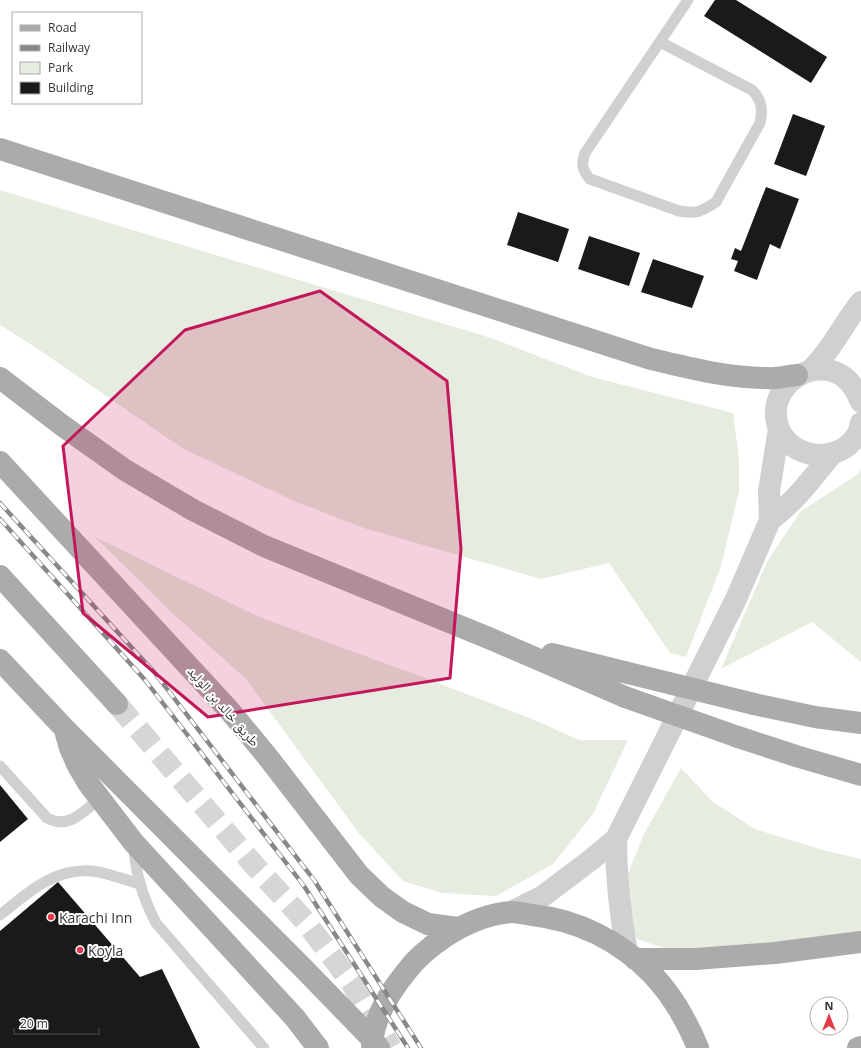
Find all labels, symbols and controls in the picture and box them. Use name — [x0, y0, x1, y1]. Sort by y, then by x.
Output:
legend — [12, 12, 142, 104]
text: Road — [48, 19, 77, 36]
text: Railway — [48, 39, 91, 56]
text: Park — [48, 59, 74, 76]
text: Building — [48, 79, 94, 96]
street label: طريق خالد بن الوليد — [183, 662, 264, 751]
place label: Karachi Inn — [59, 908, 132, 927]
marker: Karachi Inn — [46, 912, 56, 922]
place label: Koyla — [88, 941, 123, 960]
marker: Koyla — [75, 945, 85, 955]
north arrow — [809, 996, 849, 1036]
text: N — [825, 998, 833, 1013]
scale bar — [14, 1010, 99, 1036]
text: 20 m — [20, 1015, 48, 1032]

